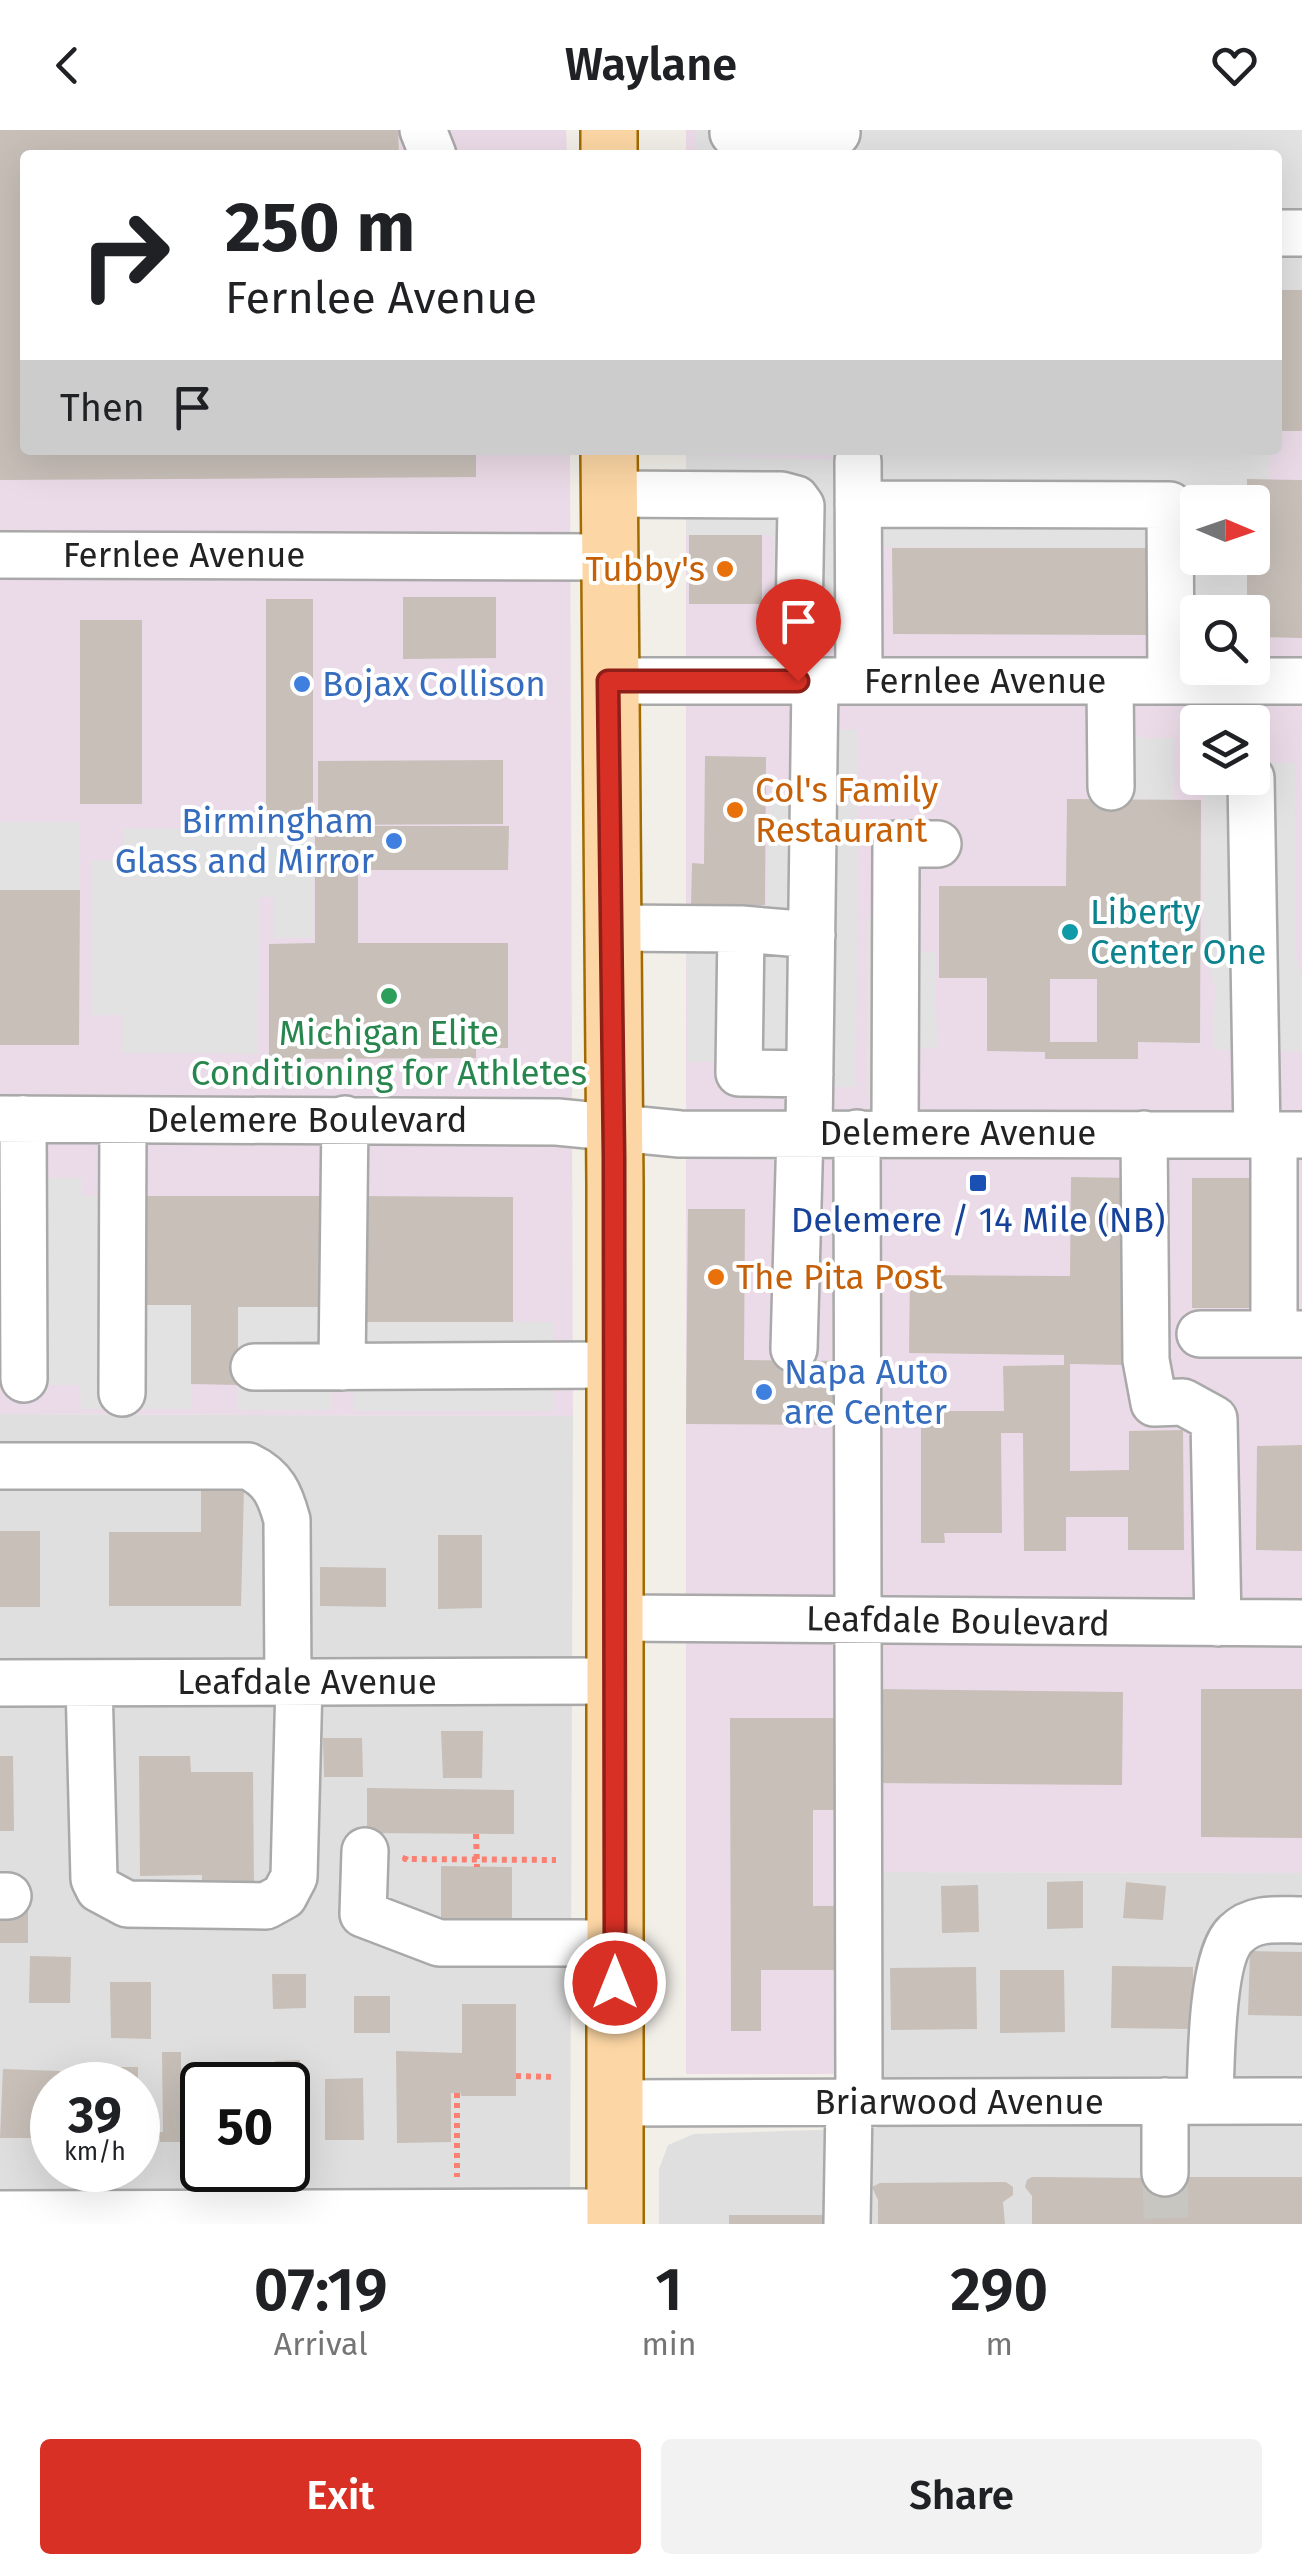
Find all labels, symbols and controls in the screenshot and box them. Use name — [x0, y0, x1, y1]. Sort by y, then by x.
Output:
icon: back — [40, 38, 95, 93]
text: Waylane — [565, 38, 737, 92]
icon: heart — [1207, 38, 1262, 93]
text: 250 m — [225, 186, 415, 270]
icon: right — [60, 190, 190, 320]
text: Fernlee Avenue — [225, 271, 537, 325]
icon: arrive — [165, 380, 220, 435]
text: Then — [60, 385, 145, 431]
north arrow — [1180, 485, 1270, 575]
map controls — [1180, 485, 1270, 795]
street label: Fernlee Avenue — [63, 534, 305, 576]
place label: Tubby's — [586, 548, 705, 590]
marker: Tubby's — [714, 558, 736, 580]
pin — [756, 579, 841, 682]
icon: arrive — [771, 594, 826, 649]
button: search — [1180, 595, 1270, 685]
street label: Fernlee Avenue — [864, 660, 1106, 702]
place label: Bojax Collison — [322, 663, 546, 705]
marker: Bojax Collison — [291, 673, 313, 695]
button: layers — [1180, 705, 1270, 795]
place label: Col's Family Restaurant — [755, 769, 938, 851]
marker: Col's Family Restaurant — [724, 799, 746, 821]
place label: Birmingham Glass and Mirror — [115, 800, 374, 882]
marker: Birmingham Glass and Mirror — [383, 830, 405, 852]
place label: Liberty Center One — [1090, 891, 1266, 973]
marker: Liberty Center One — [1059, 921, 1081, 943]
marker: Michigan Elite Conditioning for Athletes — [378, 985, 400, 1007]
place label: Michigan Elite Conditioning for Athletes — [191, 1012, 587, 1094]
street label: Delemere Boulevard — [147, 1099, 467, 1141]
street label: Delemere Avenue — [820, 1112, 1096, 1154]
marker: Delemere / 14 Mile (NB) — [967, 1172, 989, 1194]
place label: Delemere / 14 Mile (NB) — [791, 1199, 1165, 1241]
place label: The Pita Post — [736, 1256, 943, 1298]
marker: The Pita Post — [705, 1266, 727, 1288]
place label: Napa Auto are Center — [784, 1351, 949, 1433]
marker: Napa Auto are Center — [753, 1381, 775, 1403]
street label: Leafdale Boulevard — [806, 1597, 1110, 1645]
street label: Leafdale Avenue — [177, 1661, 437, 1703]
position arrow — [563, 1931, 667, 2035]
speed limit sign: 50 — [180, 2062, 310, 2192]
street label: Briarwood Avenue — [814, 2081, 1104, 2123]
text: 39 — [68, 2085, 122, 2145]
text: km/h — [64, 2137, 126, 2167]
text: 07:19 — [254, 2254, 388, 2326]
text: 1 — [655, 2254, 683, 2326]
text: 290 — [950, 2254, 1048, 2326]
text: Arrival — [274, 2325, 368, 2363]
text: min — [641, 2325, 697, 2363]
text: m — [986, 2325, 1013, 2363]
button: Exit — [40, 2439, 641, 2554]
button: Share — [661, 2439, 1262, 2554]

